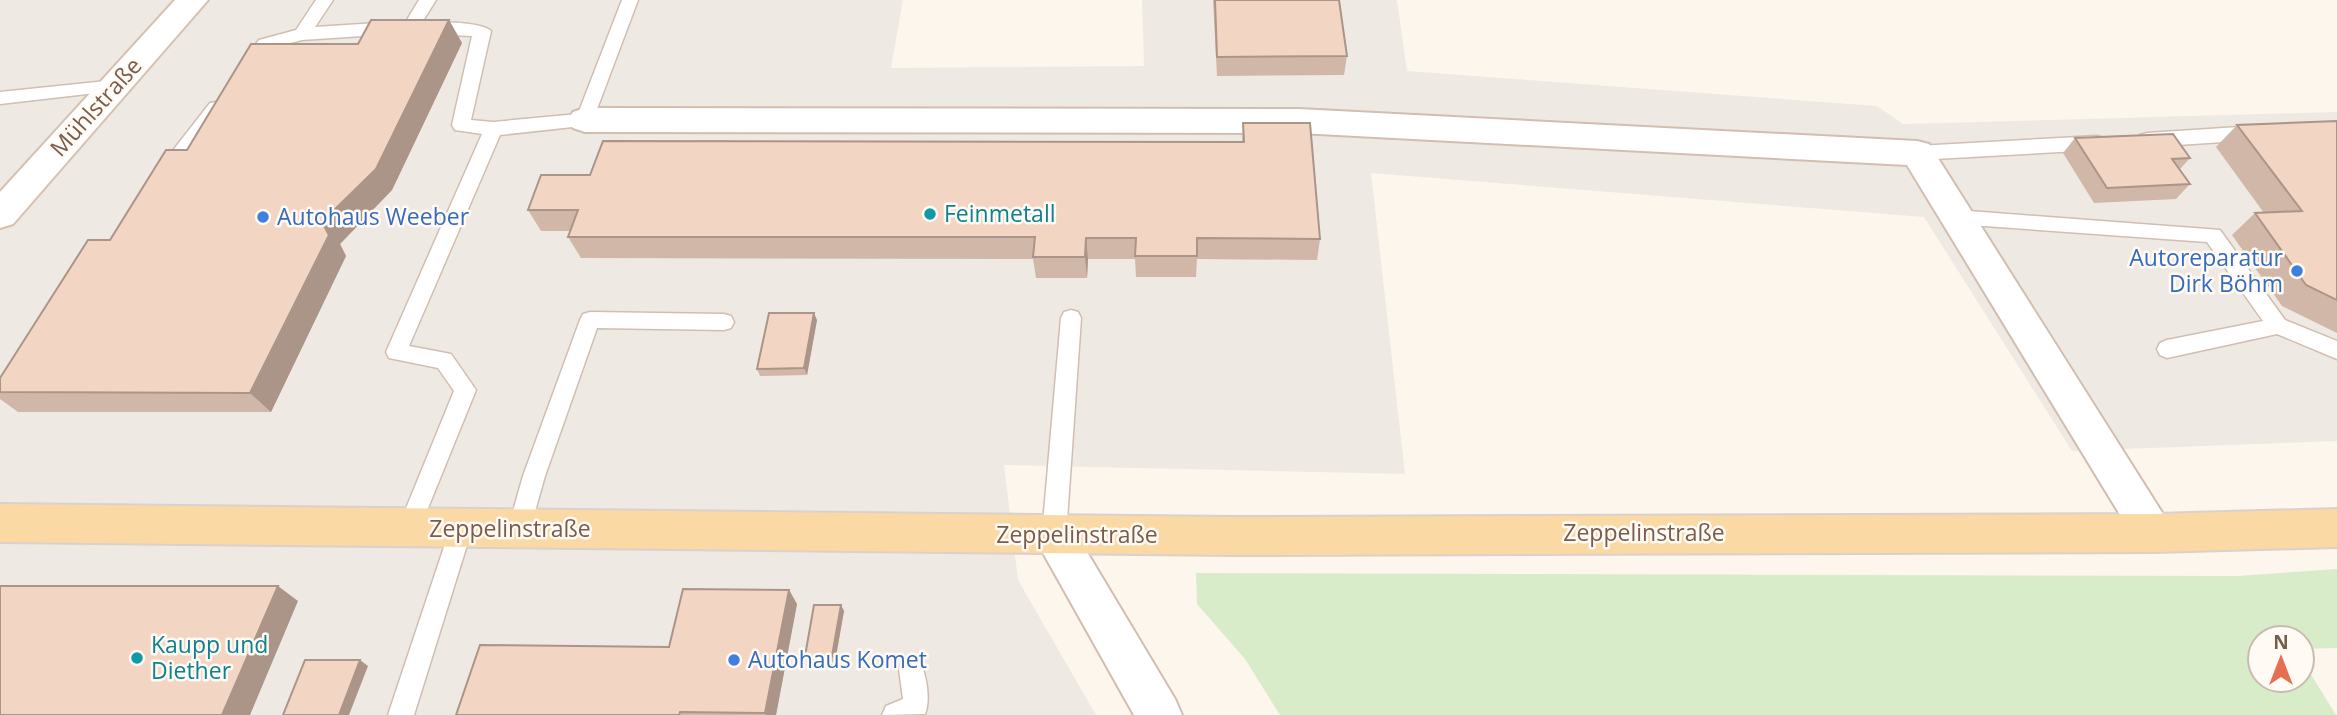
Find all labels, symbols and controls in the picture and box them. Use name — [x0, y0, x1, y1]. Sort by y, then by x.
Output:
street label: Mühlstraße — [42, 50, 148, 163]
place label: Feinmetall — [944, 197, 1056, 229]
place label: Autohaus Weeber — [277, 200, 470, 232]
marker: Feinmetall — [922, 206, 938, 222]
marker: Autohaus Weeber — [255, 209, 271, 225]
place label: Autoreparatur Dirk Böhm — [2129, 241, 2284, 299]
marker: Autoreparatur Dirk Böhm — [2289, 263, 2305, 279]
street label: Zeppelinstraße — [429, 512, 591, 544]
street label: Zeppelinstraße — [1563, 516, 1725, 548]
street label: Zeppelinstraße — [996, 518, 1158, 550]
north arrow — [2246, 624, 2316, 694]
place label: Kaupp und Diether — [151, 628, 268, 686]
text: N — [2273, 629, 2289, 655]
place label: Autohaus Komet — [748, 643, 927, 675]
marker: Kaupp und Diether — [129, 650, 145, 666]
marker: Autohaus Komet — [726, 652, 742, 668]

